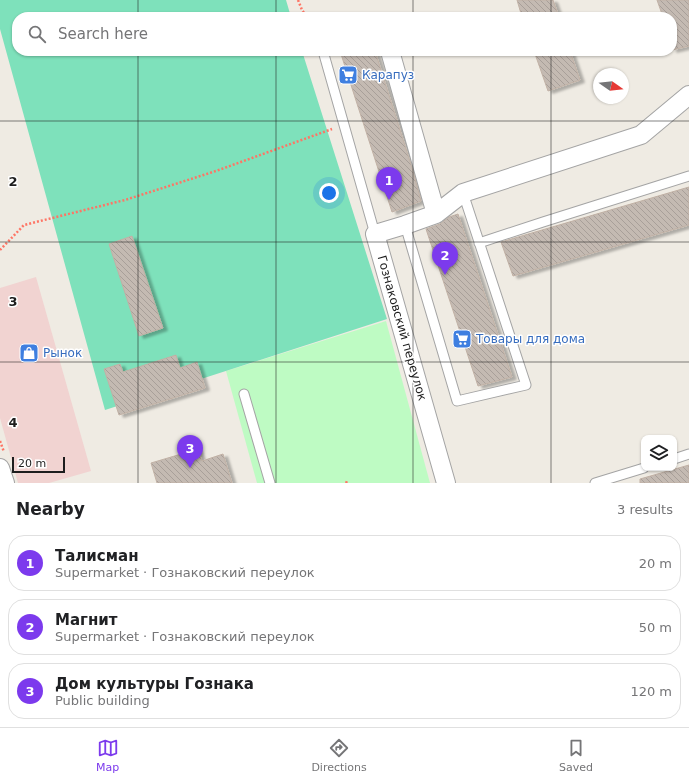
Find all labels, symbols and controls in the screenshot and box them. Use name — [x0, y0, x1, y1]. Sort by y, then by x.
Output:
search box — [12, 12, 677, 56]
icon: search — [26, 23, 48, 45]
text: Search here — [58, 25, 148, 43]
supermarket icon: Карапуз — [337, 64, 359, 86]
place label: Карапуз — [362, 68, 414, 82]
north arrow — [593, 68, 629, 104]
pin: 1 — [376, 167, 402, 200]
text: 2 — [8, 174, 18, 189]
your location — [319, 183, 339, 203]
pin: 2 — [432, 242, 458, 275]
street label: Гознаковский переулок — [374, 254, 430, 402]
text: 3 — [8, 294, 18, 309]
supermarket icon: Товары для дома — [451, 328, 473, 350]
place label: Товары для дома — [475, 332, 585, 346]
shop icon: Рынок — [18, 342, 40, 364]
place label: Рынок — [43, 346, 82, 360]
text: 4 — [8, 415, 18, 430]
pin: 3 — [177, 435, 203, 468]
map controls — [641, 435, 677, 471]
button: layers — [641, 435, 677, 471]
scale bar — [12, 455, 65, 474]
text: 20 m — [18, 457, 46, 470]
text: Nearby — [16, 499, 85, 519]
text: 3 results — [617, 502, 673, 517]
text: Талисман — [55, 547, 139, 565]
text: 1 — [25, 556, 35, 571]
text: 20 m — [639, 556, 672, 571]
text: Supermarket · Гознаковский переулок — [55, 565, 315, 580]
text: Магнит — [55, 611, 117, 629]
text: 2 — [25, 620, 35, 635]
text: 50 m — [639, 620, 672, 635]
text: Supermarket · Гознаковский переулок — [55, 629, 315, 644]
text: Дом культуры Гознака — [55, 675, 254, 693]
text: 3 — [25, 684, 35, 699]
text: 120 m — [630, 684, 672, 699]
text: Public building — [55, 693, 150, 708]
tab: Map — [96, 737, 119, 774]
tab: Directions — [311, 737, 367, 774]
tab: Saved — [559, 737, 593, 774]

